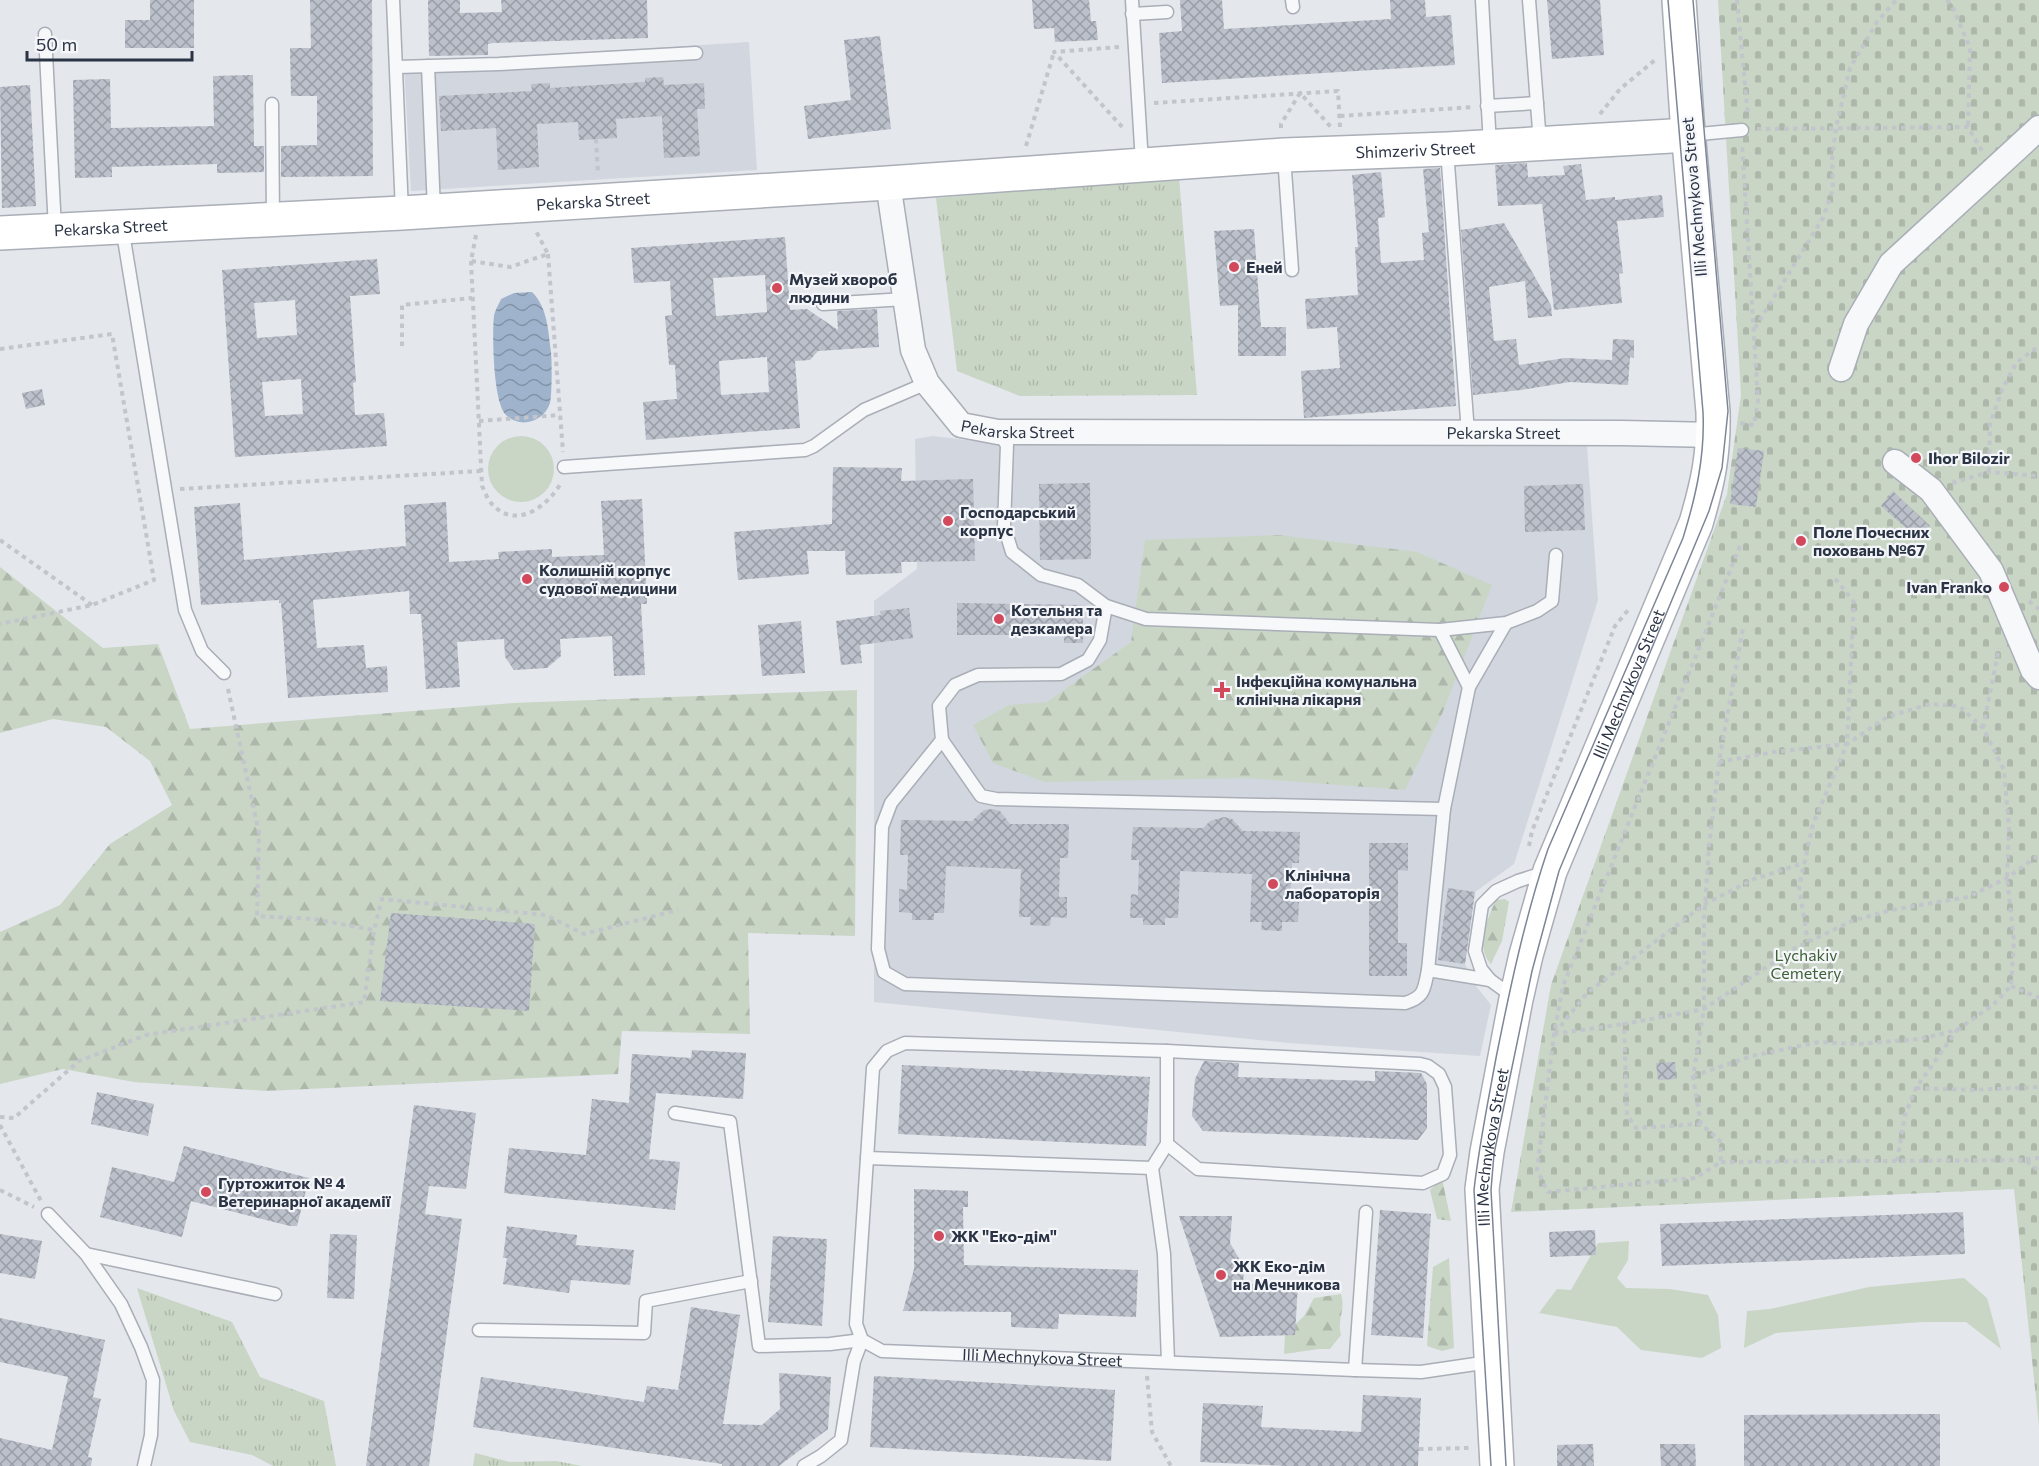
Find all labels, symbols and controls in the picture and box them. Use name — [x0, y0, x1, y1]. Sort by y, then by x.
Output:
scale bar — [27, 24, 192, 62]
text: 50 m — [36, 33, 77, 55]
street label: Illi Mechnykova Street — [1677, 116, 1710, 278]
street label: Shimzeriv Street — [1355, 137, 1476, 161]
street label: Pekarska Street — [536, 188, 651, 214]
street label: Pekarska Street — [53, 215, 169, 239]
place label: Еней — [1246, 257, 1283, 276]
marker: Еней — [1227, 260, 1241, 274]
place label: Музей хвороб людини — [789, 269, 898, 306]
marker: Музей хвороб людини — [770, 281, 784, 295]
street label: Pekarska Street — [960, 415, 1075, 441]
street label: Pekarska Street — [1447, 423, 1561, 442]
place label: Ihor Bilozir — [1928, 448, 2010, 467]
marker: Ihor Bilozir — [1909, 451, 1923, 465]
place label: Господарський корпус — [960, 502, 1076, 539]
marker: Господарський корпус — [941, 514, 955, 528]
place label: Поле Почесних поховань №67 — [1813, 522, 1930, 559]
marker: Поле Почесних поховань №67 — [1794, 534, 1808, 548]
place label: Колишній корпус судової медицини — [539, 560, 677, 597]
marker: Колишній корпус судової медицини — [520, 572, 534, 586]
place label: Ivan Franko — [1906, 577, 1992, 596]
marker: Ivan Franko — [1997, 580, 2011, 594]
place label: Котельня та дезкамера — [1011, 600, 1102, 637]
street label: Illi Mechnykova Street — [1588, 606, 1668, 761]
marker: Котельня та дезкамера — [992, 612, 1006, 626]
place label: Інфекційна комунальна клінічна лікарня — [1236, 671, 1417, 708]
marker: Інфекційна комунальна клінічна лікарня — [1213, 681, 1231, 699]
place label: Клінічна лабораторія — [1285, 865, 1380, 902]
marker: Клінічна лабораторія — [1266, 877, 1280, 891]
park label: Lychakiv Cemetery — [1770, 945, 1842, 982]
street label: Illi Mechnykova Street — [1472, 1066, 1512, 1227]
place label: Гуртожиток № 4 Ветеринарної академії — [218, 1173, 391, 1210]
marker: Гуртожиток № 4 Ветеринарної академії — [199, 1185, 213, 1199]
place label: ЖК "Еко-дім" — [951, 1226, 1057, 1245]
marker: ЖК "Еко-дім" — [932, 1229, 946, 1243]
place label: ЖК Еко-дім на Мечникова — [1233, 1256, 1340, 1293]
marker: ЖК Еко-дім на Мечникова — [1214, 1268, 1228, 1282]
street label: Illi Mechnykova Street — [962, 1344, 1123, 1370]

